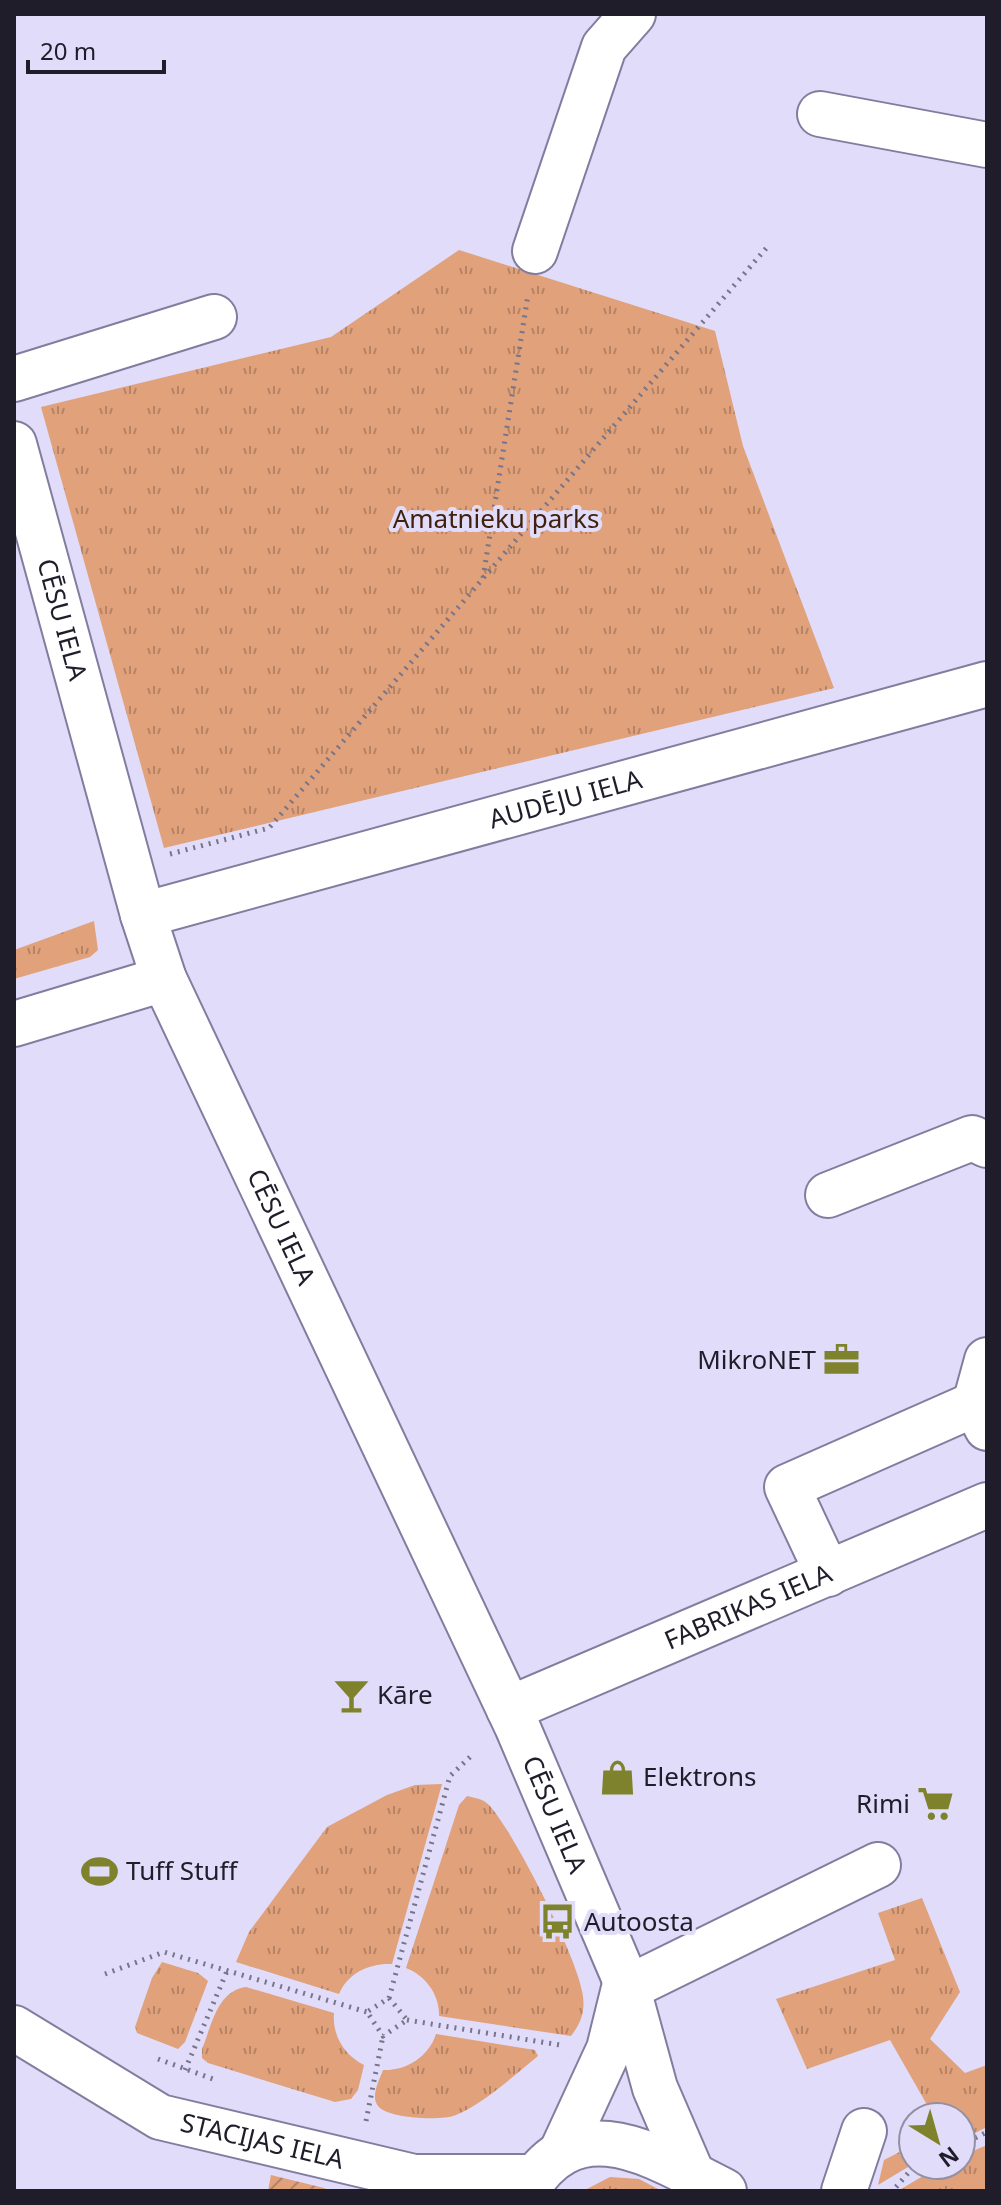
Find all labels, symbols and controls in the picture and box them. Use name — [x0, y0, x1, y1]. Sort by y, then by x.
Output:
scale bar — [28, 24, 164, 74]
text: 20 m — [40, 34, 96, 67]
park label: Amatnieku parks — [393, 500, 599, 536]
street label: CĒSU IELA — [29, 554, 97, 684]
street label: AUDĒJU IELA — [485, 760, 646, 837]
street label: CĒSU IELA — [239, 1163, 325, 1291]
place label: MikroNET — [697, 1341, 817, 1377]
office icon: MikroNET — [823, 1341, 861, 1379]
street label: FABRIKAS IELA — [658, 1554, 837, 1658]
bar icon: Kāre — [332, 1676, 370, 1714]
place label: Kāre — [377, 1676, 433, 1712]
street label: CĒSU IELA — [515, 1750, 597, 1879]
shop icon: Elektrons — [598, 1758, 636, 1796]
place label: Elektrons — [643, 1758, 757, 1794]
place label: Rimi — [856, 1785, 910, 1821]
supermarket icon: Rimi — [917, 1785, 955, 1823]
sports icon: Tuff Stuff — [81, 1852, 119, 1890]
place label: Tuff Stuff — [126, 1852, 239, 1888]
bus stop icon: Autoosta — [539, 1903, 577, 1941]
place label: Autoosta — [584, 1903, 694, 1939]
north arrow — [897, 2101, 977, 2181]
street label: STACIJAS IELA — [177, 2103, 348, 2177]
text: N — [933, 2140, 966, 2175]

